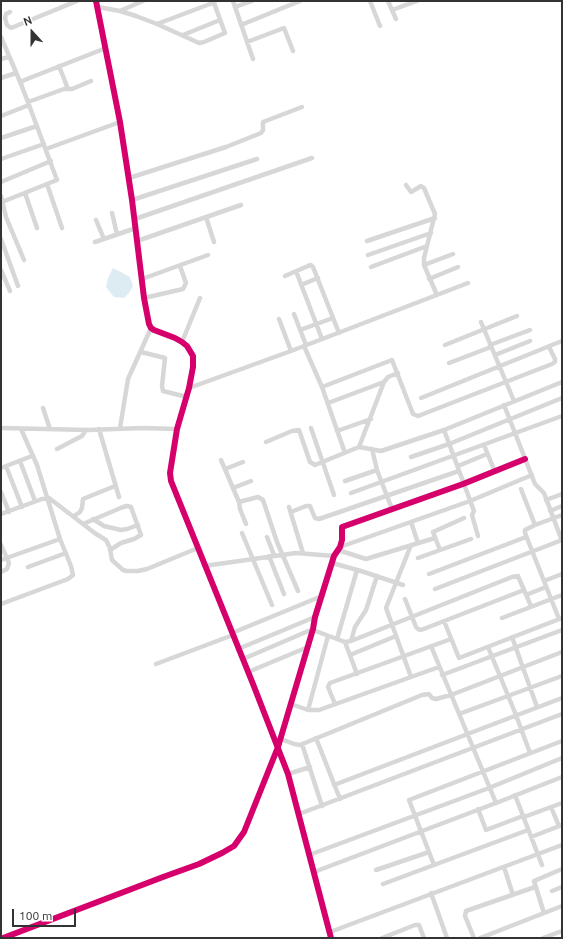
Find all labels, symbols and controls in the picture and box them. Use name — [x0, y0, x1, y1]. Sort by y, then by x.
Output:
north arrow — [12, 12, 52, 52]
text: N — [22, 14, 34, 28]
scale bar — [14, 901, 78, 927]
text: 100 m — [19, 909, 52, 922]

